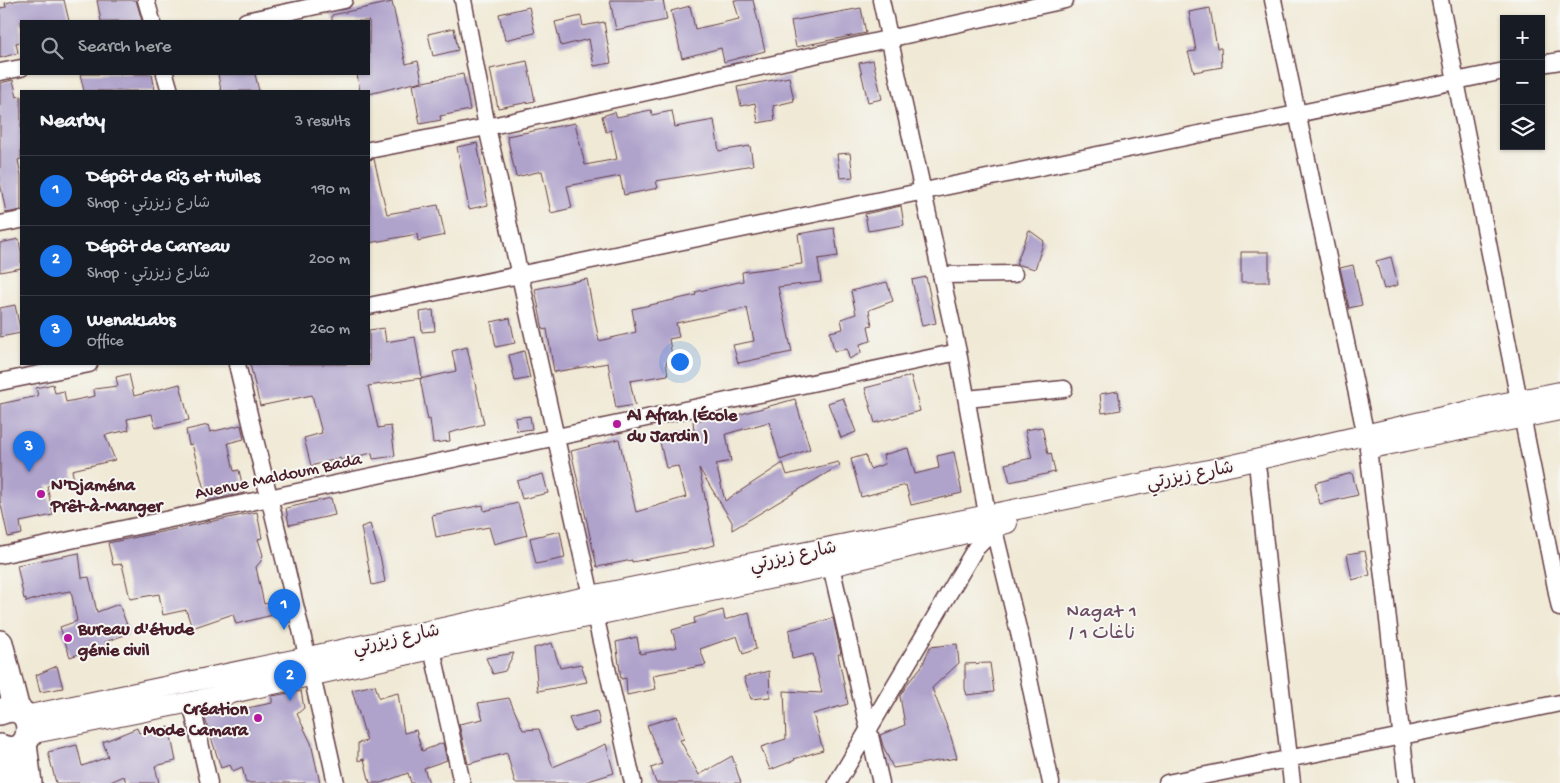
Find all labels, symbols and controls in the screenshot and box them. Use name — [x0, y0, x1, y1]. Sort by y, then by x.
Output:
map controls — [1500, 15, 1545, 150]
button: + — [1500, 15, 1545, 60]
search box — [20, 20, 370, 75]
icon: search — [38, 34, 66, 62]
text: Search here — [78, 36, 172, 59]
button: − — [1500, 60, 1545, 105]
button: layers — [1500, 105, 1545, 150]
text: Nearby — [40, 110, 105, 135]
text: 3 results — [295, 113, 350, 132]
text: Dépôt de Riz et Huiles — [87, 166, 260, 189]
text: 1 — [53, 181, 59, 200]
text: 190 m — [311, 181, 350, 200]
text: Shop · شارع زيزرتي — [87, 195, 210, 214]
text: Dépôt de Carreau — [87, 236, 230, 259]
text: 2 — [52, 251, 60, 270]
text: 200 m — [309, 251, 350, 270]
text: Shop · شارع زيزرتي — [87, 265, 210, 284]
text: WenakLabs — [87, 310, 176, 333]
text: 3 — [52, 321, 60, 340]
text: 260 m — [310, 321, 350, 340]
text: Office — [87, 333, 124, 352]
your location — [667, 349, 693, 375]
place label: Al Afrah (École du Jardin ) — [626, 405, 738, 448]
marker: Al Afrah (École du Jardin ) — [611, 418, 623, 430]
pin: 3 — [13, 431, 45, 472]
street label: Avenue Maldoum Bada — [193, 449, 365, 505]
street label: شارع زيزرتي — [1145, 458, 1236, 498]
place label: N'Djaména Prêt-à-Manger — [50, 476, 165, 518]
marker: N'Djaména Prêt-à-Manger — [35, 488, 47, 500]
street label: شارع زيزرتي — [748, 538, 839, 580]
pin: 1 — [268, 589, 300, 630]
district label: Nagat 1 / ناغات 1 — [1066, 601, 1138, 646]
place label: Bureau d'étude génie civil — [77, 620, 195, 662]
street label: شارع زيزرتي — [351, 621, 442, 663]
marker: Bureau d'étude génie civil — [62, 632, 74, 644]
pin: 2 — [274, 660, 306, 701]
place label: Création Mode Camara — [143, 700, 249, 742]
marker: Création Mode Camara — [252, 712, 264, 724]

